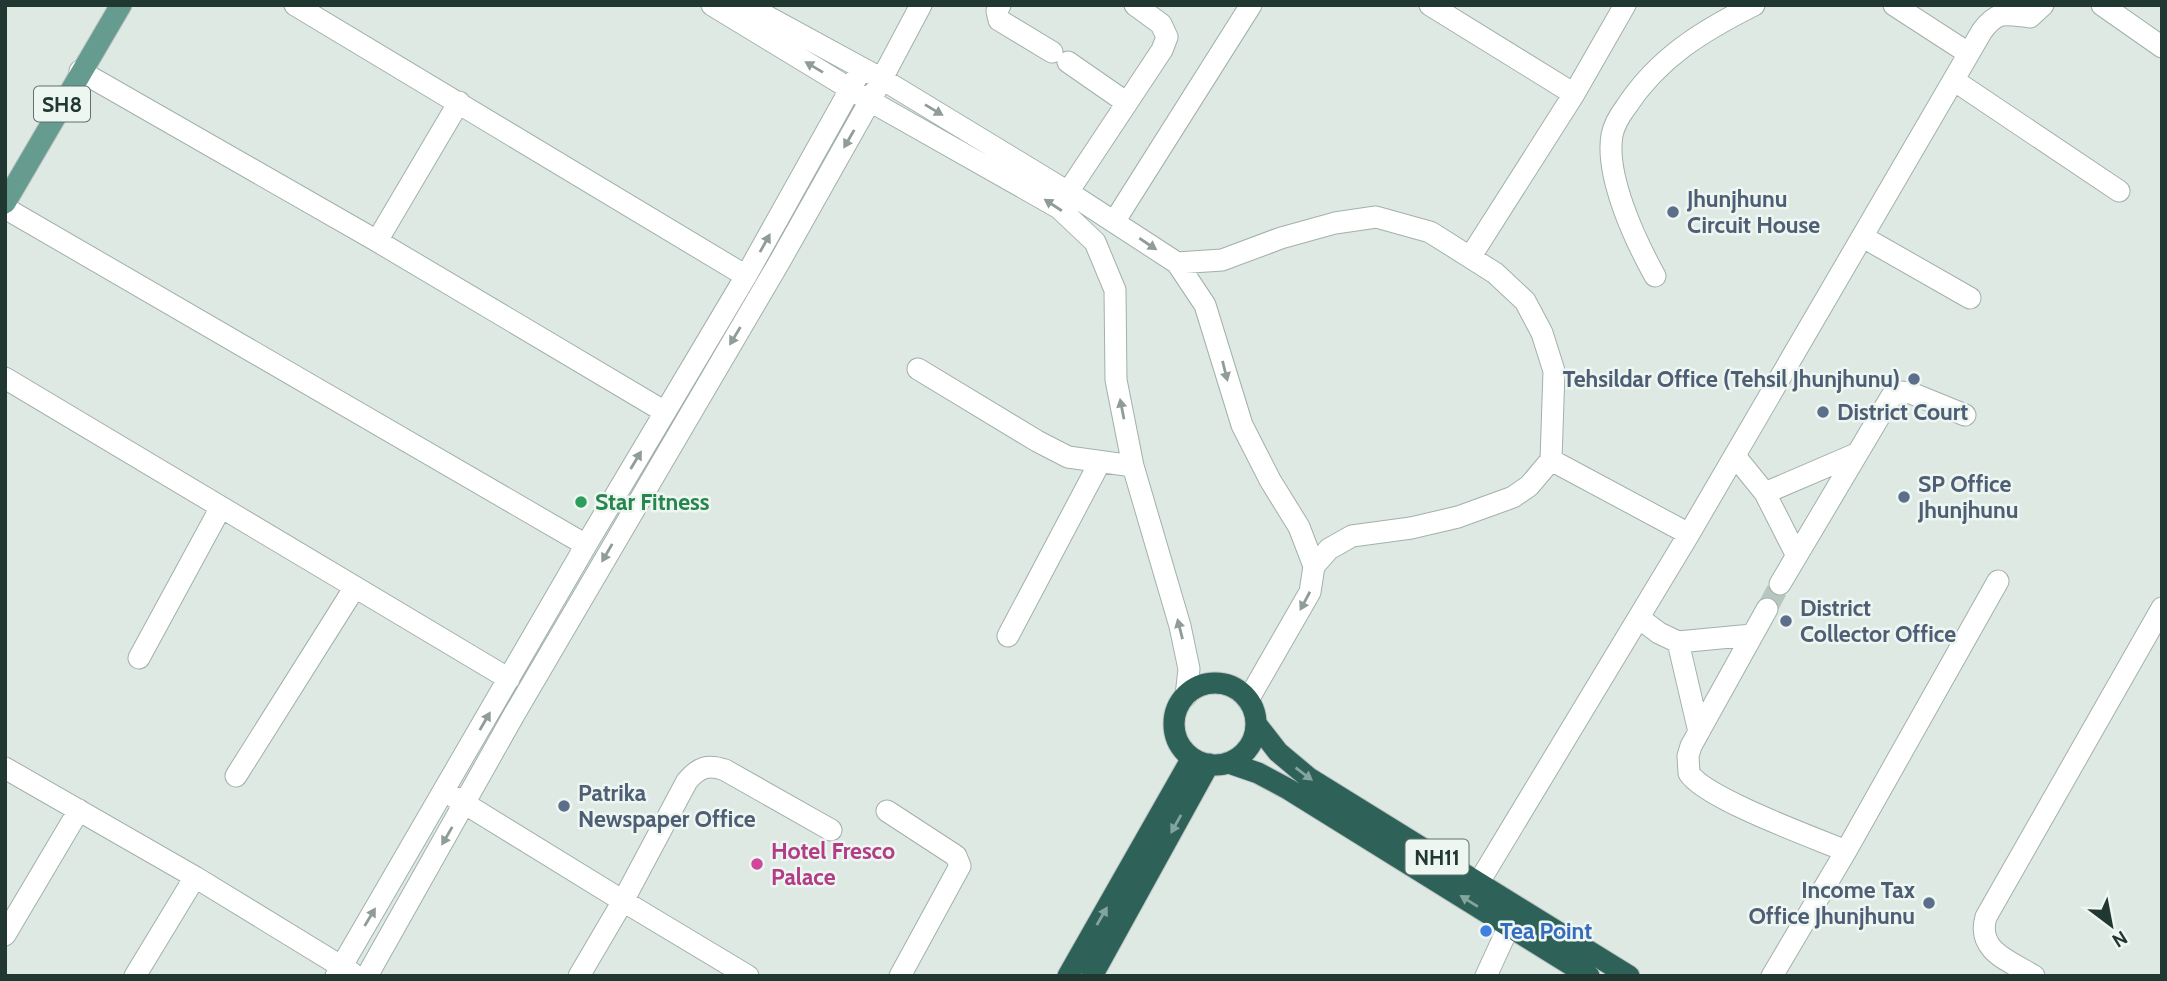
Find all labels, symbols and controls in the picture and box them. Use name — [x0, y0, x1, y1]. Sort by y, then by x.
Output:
one-way arrow — [804, 61, 823, 74]
road number: SH8 — [34, 86, 90, 122]
one-way arrow — [924, 104, 943, 117]
one-way arrow — [843, 129, 855, 148]
place label: Jhunjhunu Circuit House — [1686, 185, 1820, 239]
one-way arrow — [1044, 198, 1062, 212]
marker: Jhunjhunu Circuit House — [1665, 204, 1681, 220]
one-way arrow — [759, 234, 771, 253]
one-way arrow — [1138, 237, 1158, 250]
one-way arrow — [729, 326, 742, 345]
one-way arrow — [1220, 360, 1231, 382]
place label: Tehsildar Office (Tehsil Jhunjhunu) — [1563, 365, 1900, 393]
marker: Tehsildar Office (Tehsil Jhunjhunu) — [1906, 371, 1922, 387]
one-way arrow — [1116, 398, 1127, 420]
place label: District Court — [1837, 398, 1968, 426]
marker: District Court — [1815, 404, 1831, 420]
one-way arrow — [630, 451, 642, 470]
place label: SP Office Jhunjhunu — [1917, 470, 2018, 524]
place label: Star Fitness — [595, 488, 710, 516]
marker: SP Office Jhunjhunu — [1896, 489, 1912, 505]
marker: Star Fitness — [573, 494, 589, 510]
one-way arrow — [601, 543, 614, 562]
one-way arrow — [1299, 591, 1311, 610]
place label: District Collector Office — [1800, 594, 1956, 648]
marker: District Collector Office — [1778, 613, 1794, 629]
one-way arrow — [1174, 618, 1185, 640]
one-way arrow — [479, 711, 491, 730]
one-way arrow — [1295, 767, 1313, 781]
place label: Patrika Newspaper Office — [578, 779, 756, 833]
marker: Patrika Newspaper Office — [556, 798, 572, 814]
one-way arrow — [1170, 814, 1182, 834]
one-way arrow — [441, 826, 453, 845]
place label: Hotel Fresco Palace — [771, 837, 895, 891]
road number: NH11 — [1406, 840, 1468, 874]
marker: Hotel Fresco Palace — [749, 856, 765, 872]
place label: Income Tax Office Jhunjhunu — [1748, 876, 1916, 930]
north arrow — [2076, 890, 2146, 960]
one-way arrow — [1459, 895, 1478, 908]
marker: Income Tax Office Jhunjhunu — [1921, 895, 1937, 911]
one-way arrow — [364, 907, 376, 927]
one-way arrow — [1096, 907, 1108, 926]
place label: Tea Point — [1500, 917, 1592, 945]
marker: Tea Point — [1478, 923, 1494, 939]
text: N — [2108, 926, 2132, 952]

